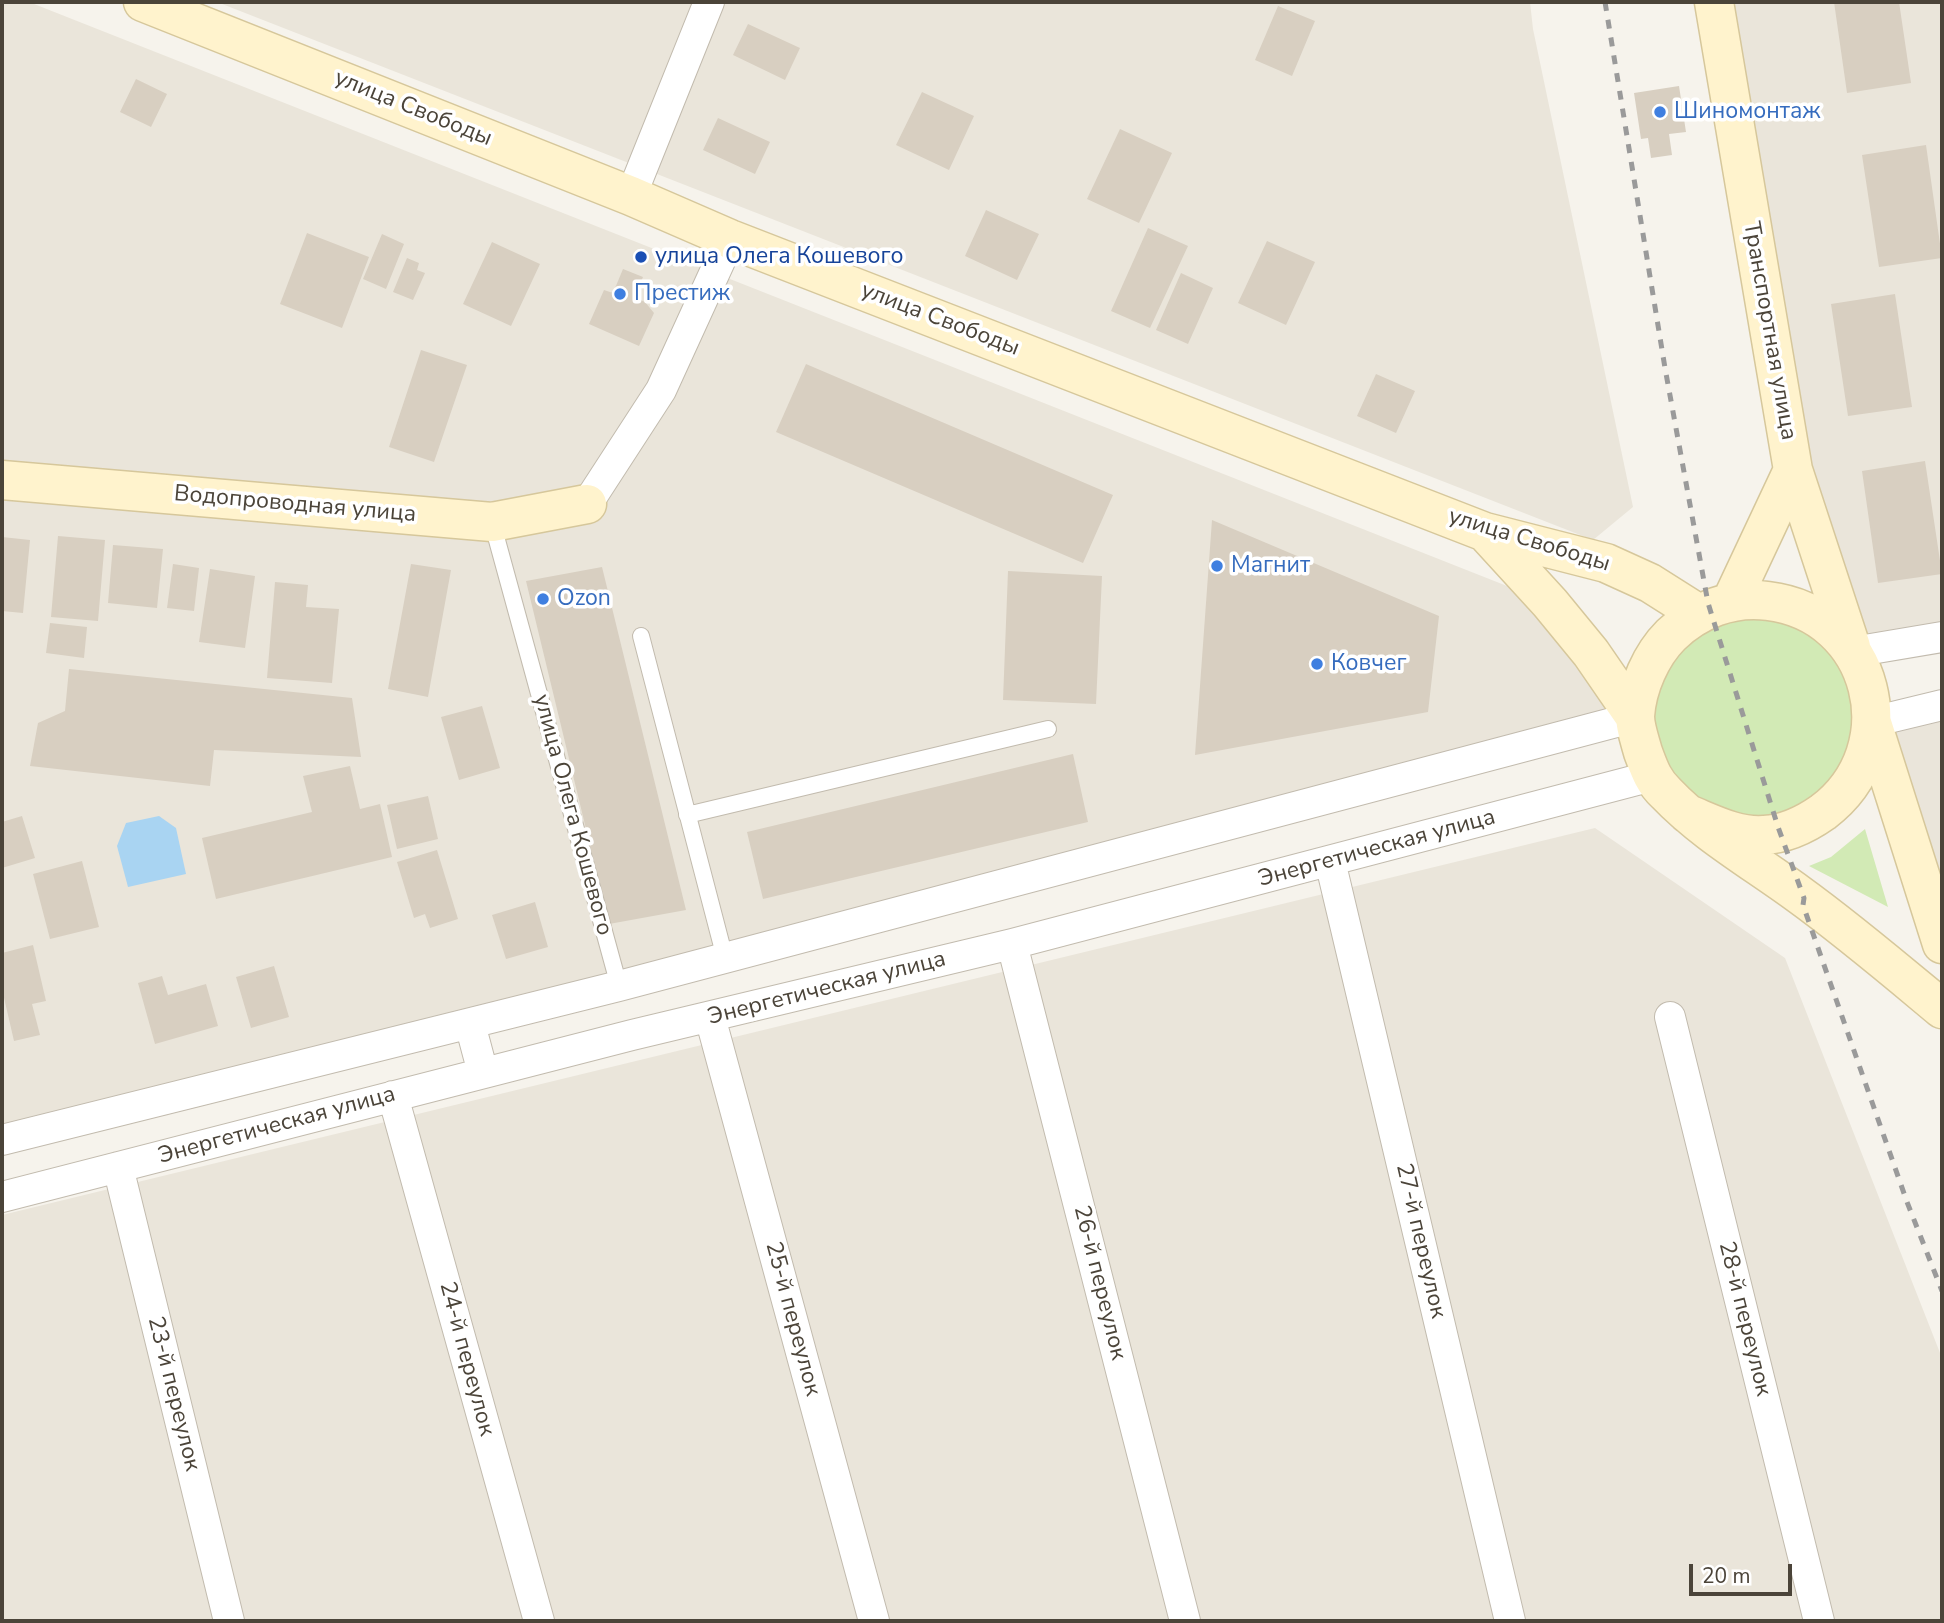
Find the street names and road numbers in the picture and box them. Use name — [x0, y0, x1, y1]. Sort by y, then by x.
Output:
street label: улица Свободы — [330, 65, 496, 153]
street label: Транспортная улица — [1736, 220, 1802, 442]
street label: улица Свободы — [857, 277, 1023, 363]
street label: Водопроводная улица — [173, 481, 417, 529]
street label: улица Свободы — [1445, 503, 1613, 579]
street label: улица Олега Кошевого — [527, 691, 617, 939]
street label: Энергетическая улица — [1255, 804, 1499, 894]
street label: Энергетическая улица — [705, 946, 949, 1032]
street label: Энергетическая улица — [155, 1081, 399, 1171]
street label: 27-й переулок — [1389, 1161, 1451, 1321]
street label: 26-й переулок — [1066, 1203, 1132, 1363]
street label: 25-й переулок — [758, 1239, 826, 1399]
street label: 28-й переулок — [1711, 1239, 1777, 1399]
street label: 24-й переулок — [432, 1279, 500, 1439]
street label: 23-й переулок — [140, 1314, 206, 1474]

